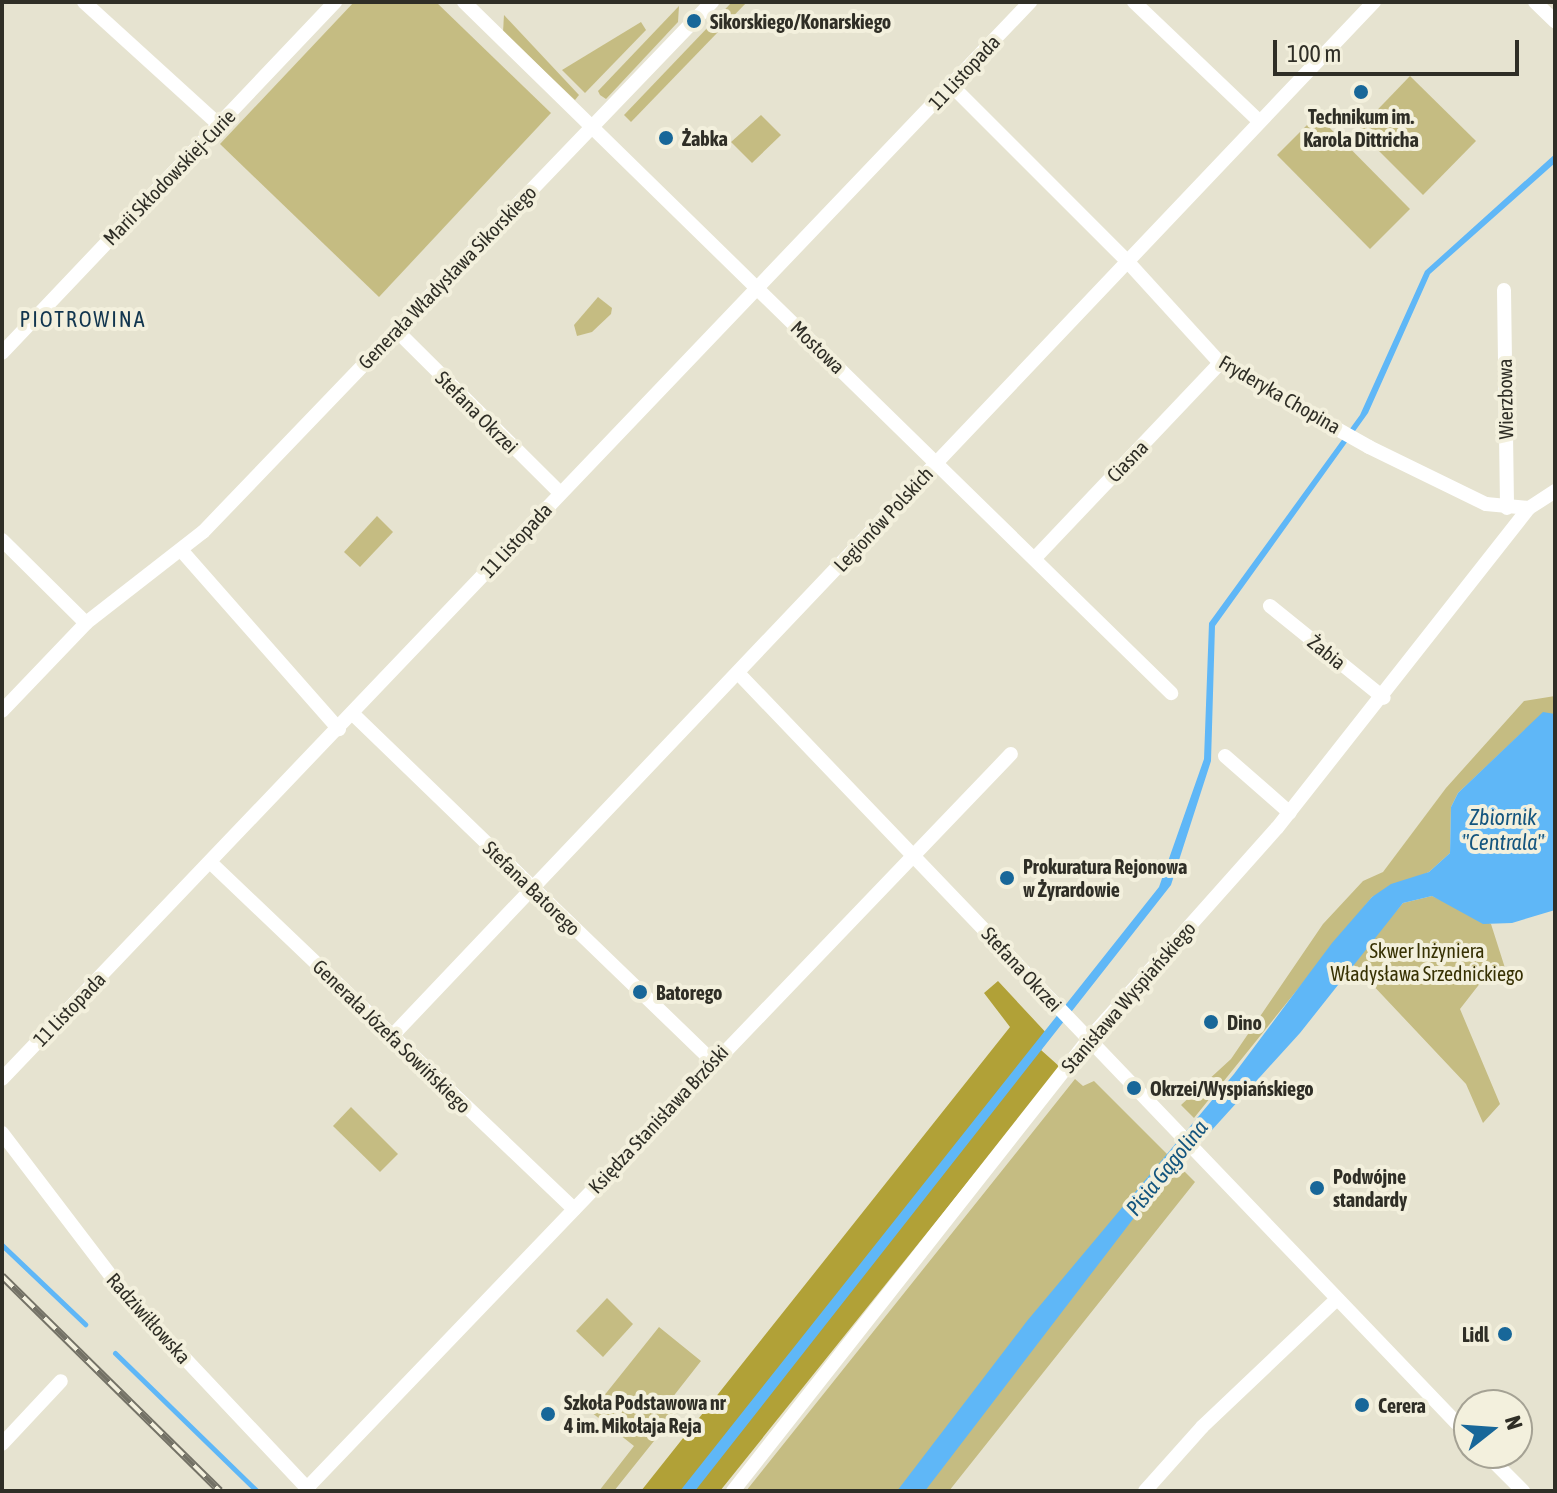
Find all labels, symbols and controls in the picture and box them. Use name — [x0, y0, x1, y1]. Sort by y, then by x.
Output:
place label: Sikorskiego/Konarskiego — [710, 9, 891, 33]
marker: Sikorskiego/Konarskiego — [685, 12, 703, 30]
scale bar — [1277, 24, 1523, 74]
street label: 11 Listopada — [923, 30, 1005, 114]
text: 100 m — [1287, 40, 1341, 67]
marker: Technikum im. Karola Dittricha — [1352, 83, 1370, 101]
street label: Marii Skłodowskiej-Curie — [98, 104, 240, 250]
place label: Technikum im. Karola Dittricha — [1303, 104, 1419, 151]
place label: Żabka — [682, 126, 728, 150]
marker: Żabka — [657, 129, 675, 147]
street label: Generała Władysława Sikorskiego — [353, 180, 541, 374]
district label: PIOTROWINA — [19, 307, 147, 333]
street label: Mostowa — [786, 316, 850, 378]
street label: Fryderyka Chopina — [1215, 350, 1345, 438]
street label: Wierzbowa — [1492, 358, 1518, 440]
street label: Stefana Okrzei — [431, 366, 523, 458]
street label: Ciasna — [1101, 435, 1153, 487]
street label: Legionów Polskich — [828, 462, 938, 576]
street label: 11 Listopada — [475, 498, 557, 582]
street label: Żabia — [1303, 630, 1351, 674]
water label: Zbiornik "Centrala" — [1462, 804, 1544, 856]
street label: Stefana Batorego — [478, 836, 586, 940]
place label: Prokuratura Rejonowa w Żyrardowie — [1023, 854, 1187, 901]
marker: Prokuratura Rejonowa w Żyrardowie — [998, 869, 1016, 887]
street label: Stanisława Wyspiańskiego — [1056, 916, 1200, 1078]
street label: Stefana Okrzei — [977, 922, 1067, 1016]
park label: Skwer Inżyniera Władysława Srzednickiego — [1330, 938, 1524, 985]
street label: Generała Józefa Sowińskiego — [308, 954, 476, 1118]
street label: 11 Listopada — [28, 967, 110, 1051]
place label: Batorego — [656, 980, 722, 1004]
marker: Batorego — [631, 983, 649, 1001]
place label: Dino — [1227, 1010, 1262, 1034]
marker: Dino — [1202, 1013, 1220, 1031]
street label: Księdza Stanisława Brzóski — [583, 1040, 733, 1198]
place label: Okrzei/Wyspiańskiego — [1150, 1076, 1314, 1100]
marker: Okrzei/Wyspiańskiego — [1125, 1079, 1143, 1097]
water label: Pisia Gągolina — [1120, 1115, 1214, 1221]
place label: Podwójne standardy — [1333, 1164, 1407, 1211]
marker: Podwójne standardy — [1308, 1179, 1326, 1197]
street label: Radziwiłłowska — [102, 1268, 196, 1368]
place label: Lidl — [1462, 1322, 1489, 1346]
marker: Lidl — [1496, 1325, 1514, 1343]
north arrow — [1453, 1389, 1533, 1469]
place label: Szkoła Podstawowa nr 4 im. Mikołaja Reja — [564, 1390, 726, 1437]
place label: Cerera — [1378, 1393, 1426, 1417]
marker: Cerera — [1353, 1396, 1371, 1414]
marker: Szkoła Podstawowa nr 4 im. Mikołaja Reja — [539, 1405, 557, 1423]
text: N — [1500, 1413, 1528, 1433]

